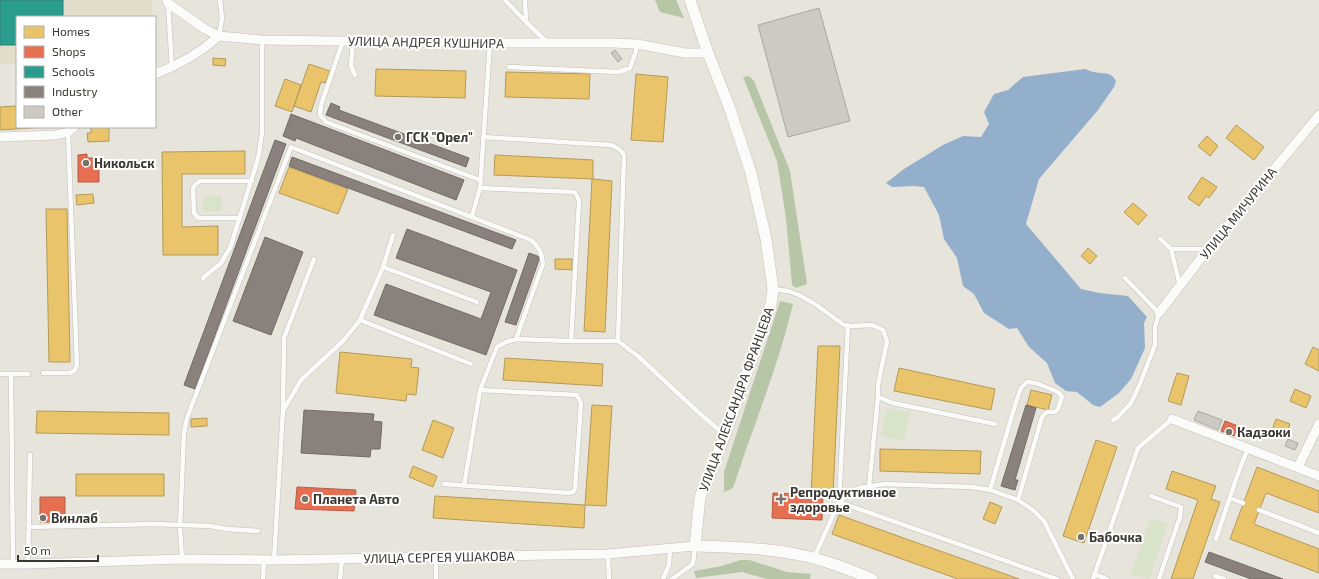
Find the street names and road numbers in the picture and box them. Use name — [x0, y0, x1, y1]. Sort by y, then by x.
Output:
street label: УЛИЦА АНДРЕЯ КУШНИРА — [348, 33, 504, 51]
street label: УЛИЦА МИЧУРИНА — [1196, 164, 1280, 262]
street label: УЛИЦА АЛЕКСАНДРА ФРАНЦЕВА — [695, 305, 777, 493]
street label: УЛИЦА СЕРГЕЯ УШАКОВА — [363, 548, 515, 566]

